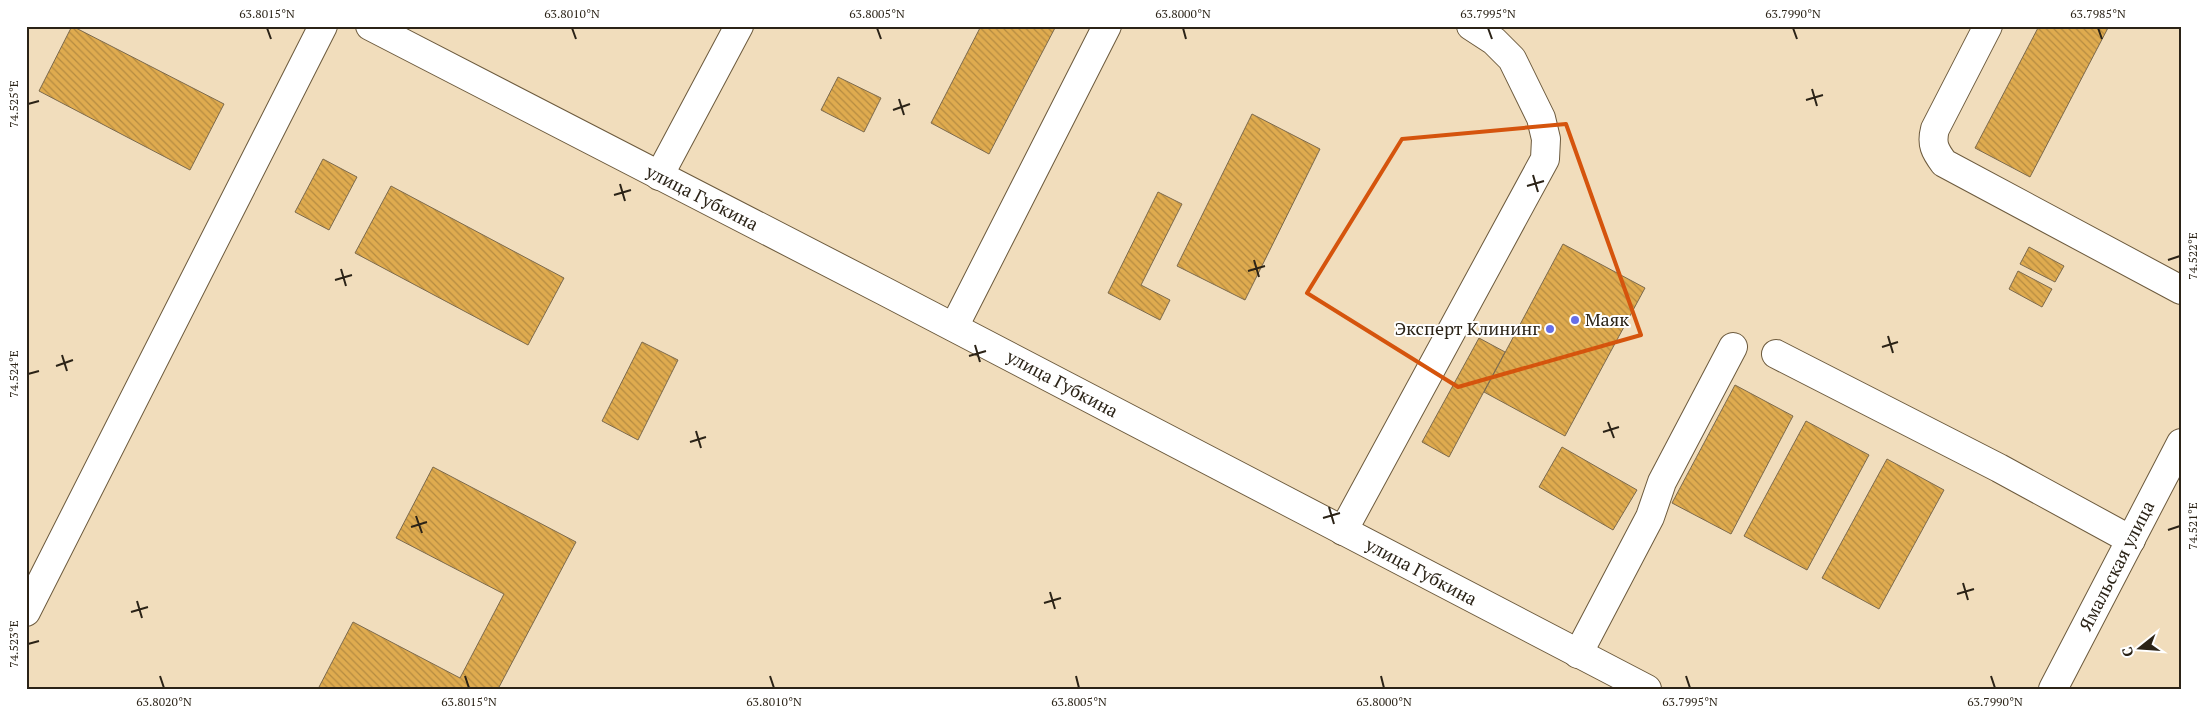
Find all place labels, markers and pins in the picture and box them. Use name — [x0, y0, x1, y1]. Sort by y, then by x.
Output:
place label: Маяк — [1585, 307, 1629, 331]
marker: Маяк — [1569, 314, 1581, 326]
place label: Эксперт Клининг — [1395, 316, 1540, 340]
marker: Эксперт Клининг — [1544, 323, 1556, 335]

